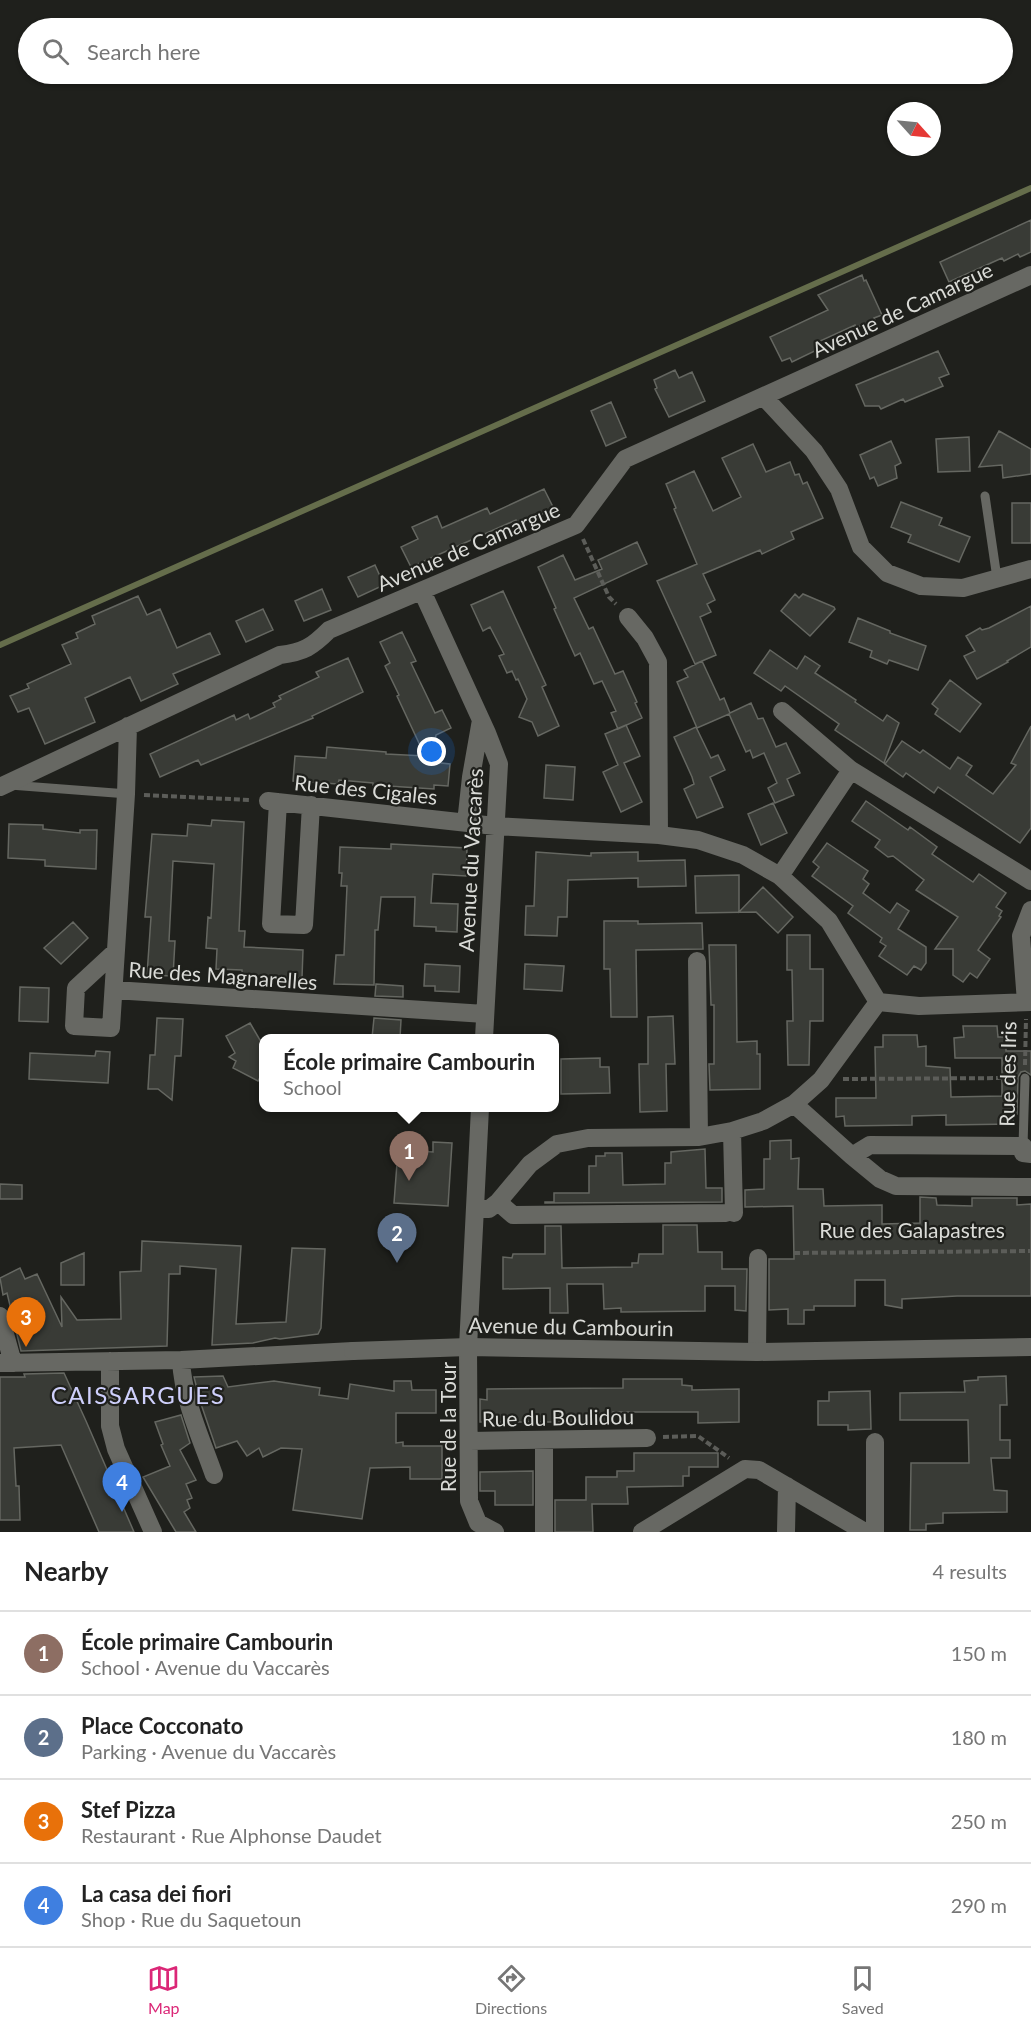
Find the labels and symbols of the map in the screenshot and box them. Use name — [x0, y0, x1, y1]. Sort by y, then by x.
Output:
north arrow — [887, 102, 941, 156]
street label: Avenue de Camargue — [808, 256, 996, 362]
street label: Avenue de Camargue — [373, 496, 563, 596]
your location — [417, 737, 446, 766]
street label: Avenue du Vaccarès — [453, 768, 487, 952]
street label: Rue des Cigales — [293, 769, 439, 809]
street label: Rue des Magnarelles — [128, 956, 318, 994]
street label: Rue des Iris — [994, 1021, 1020, 1127]
pin: 1 — [390, 1132, 428, 1181]
pin: 2 — [378, 1214, 416, 1263]
street label: Rue des Galapastres — [819, 1217, 1005, 1242]
pin: 3 — [6, 1298, 46, 1347]
street label: Avenue du Cambourin — [468, 1312, 674, 1340]
street label: Rue de la Tour — [435, 1361, 460, 1492]
district label: CAISSARGUES — [51, 1380, 225, 1409]
street label: Rue du Boulidou — [482, 1403, 634, 1431]
pin: 4 — [102, 1462, 142, 1512]

